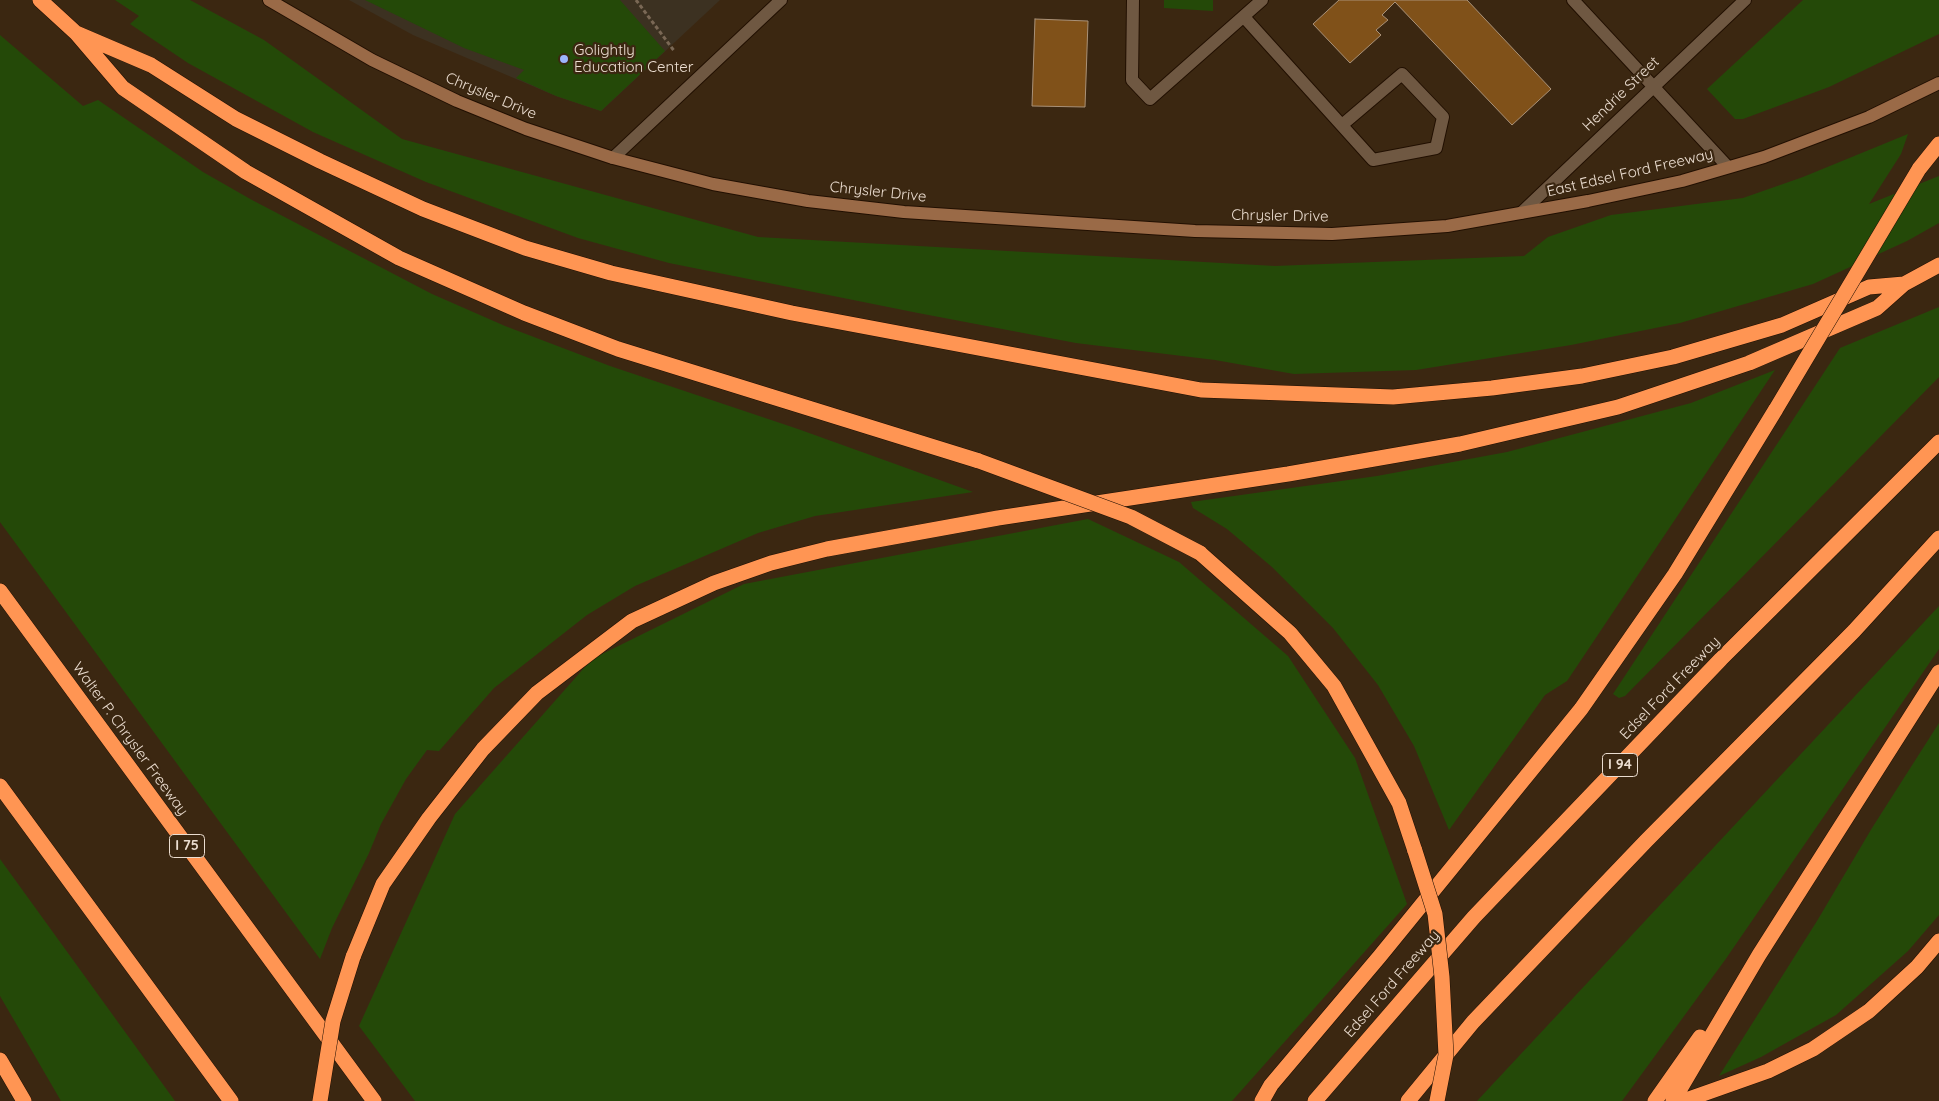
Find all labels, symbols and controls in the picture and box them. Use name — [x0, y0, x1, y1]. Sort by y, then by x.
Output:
place label: Golightly Education Center — [574, 41, 693, 76]
marker: Golightly Education Center — [558, 53, 570, 65]
street label: Hendrie Street — [1579, 53, 1663, 135]
street label: Chrysler Drive — [443, 69, 539, 123]
street label: East Edsel Ford Freeway — [1545, 145, 1715, 201]
street label: Chrysler Drive — [829, 178, 927, 206]
street label: Chrysler Drive — [1231, 206, 1329, 226]
street label: Edsel Ford Freeway — [1616, 633, 1724, 743]
street label: Walter P. Chrysler Freeway — [68, 659, 192, 819]
road number: I 94 — [1602, 754, 1638, 776]
road number: I 75 — [170, 834, 204, 858]
street label: Edsel Ford Freeway — [1341, 927, 1443, 1041]

